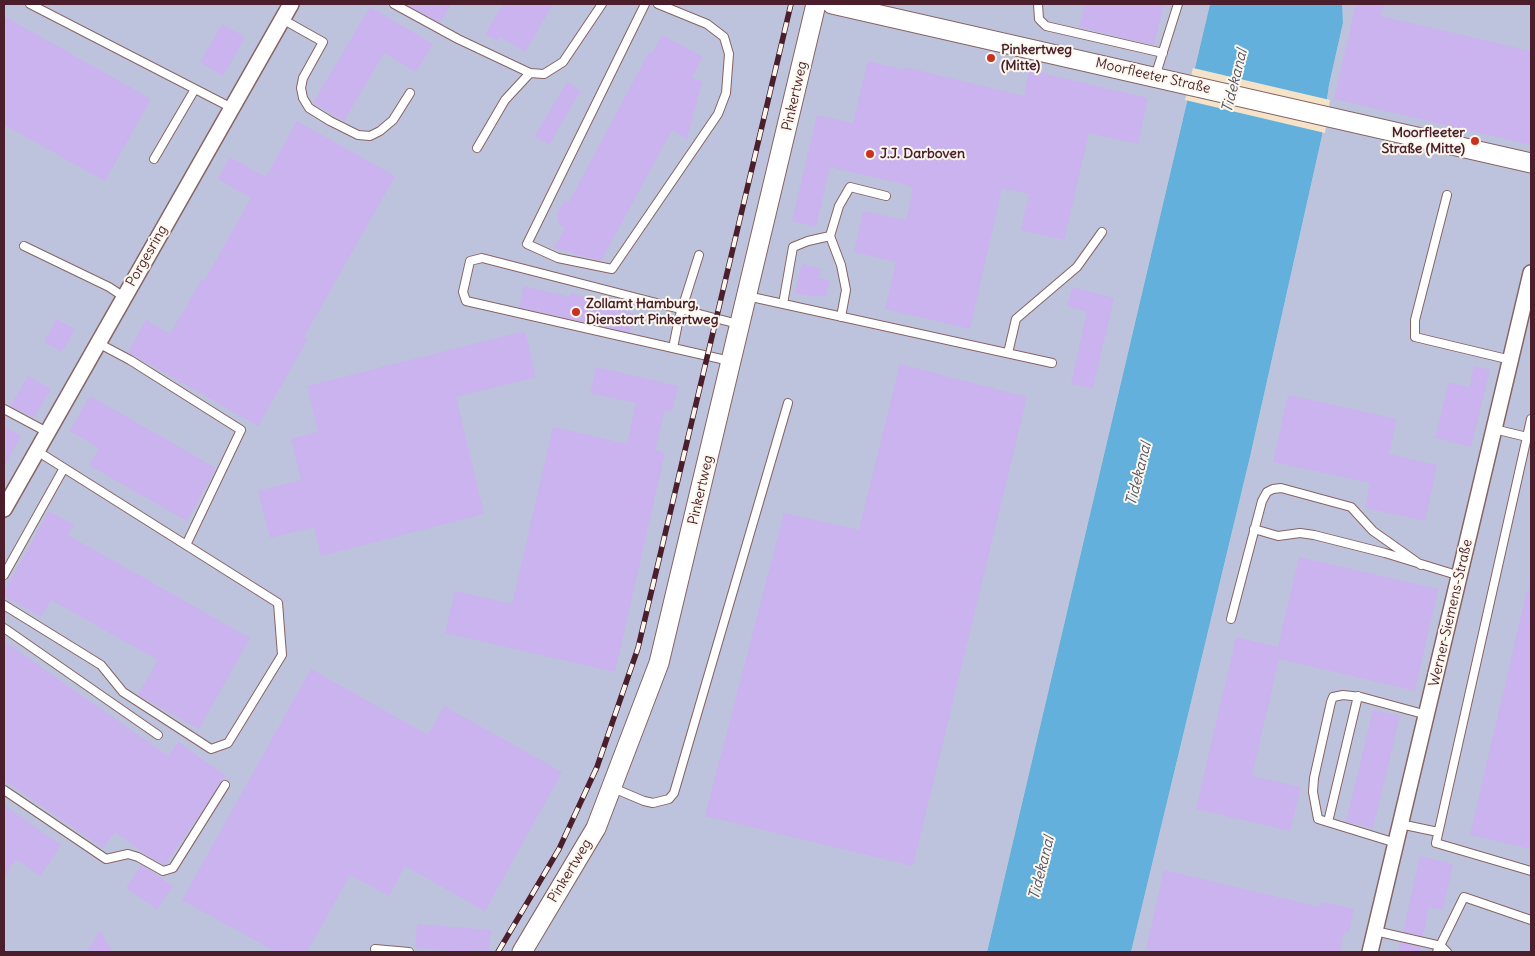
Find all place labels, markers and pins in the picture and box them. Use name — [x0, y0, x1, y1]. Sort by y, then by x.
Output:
place label: Pinkertweg (Mitte) — [1001, 42, 1072, 74]
marker: Pinkertweg (Mitte) — [985, 52, 997, 64]
place label: Moorfleeter Straße (Mitte) — [1381, 125, 1465, 158]
marker: Moorfleeter Straße (Mitte) — [1469, 135, 1481, 147]
place label: J.J. Darboven — [880, 146, 965, 162]
marker: J.J. Darboven — [864, 148, 876, 160]
place label: Zollamt Hamburg, Dienstort Pinkertweg — [586, 296, 718, 328]
marker: Zollamt Hamburg, Dienstort Pinkertweg — [570, 306, 582, 318]

